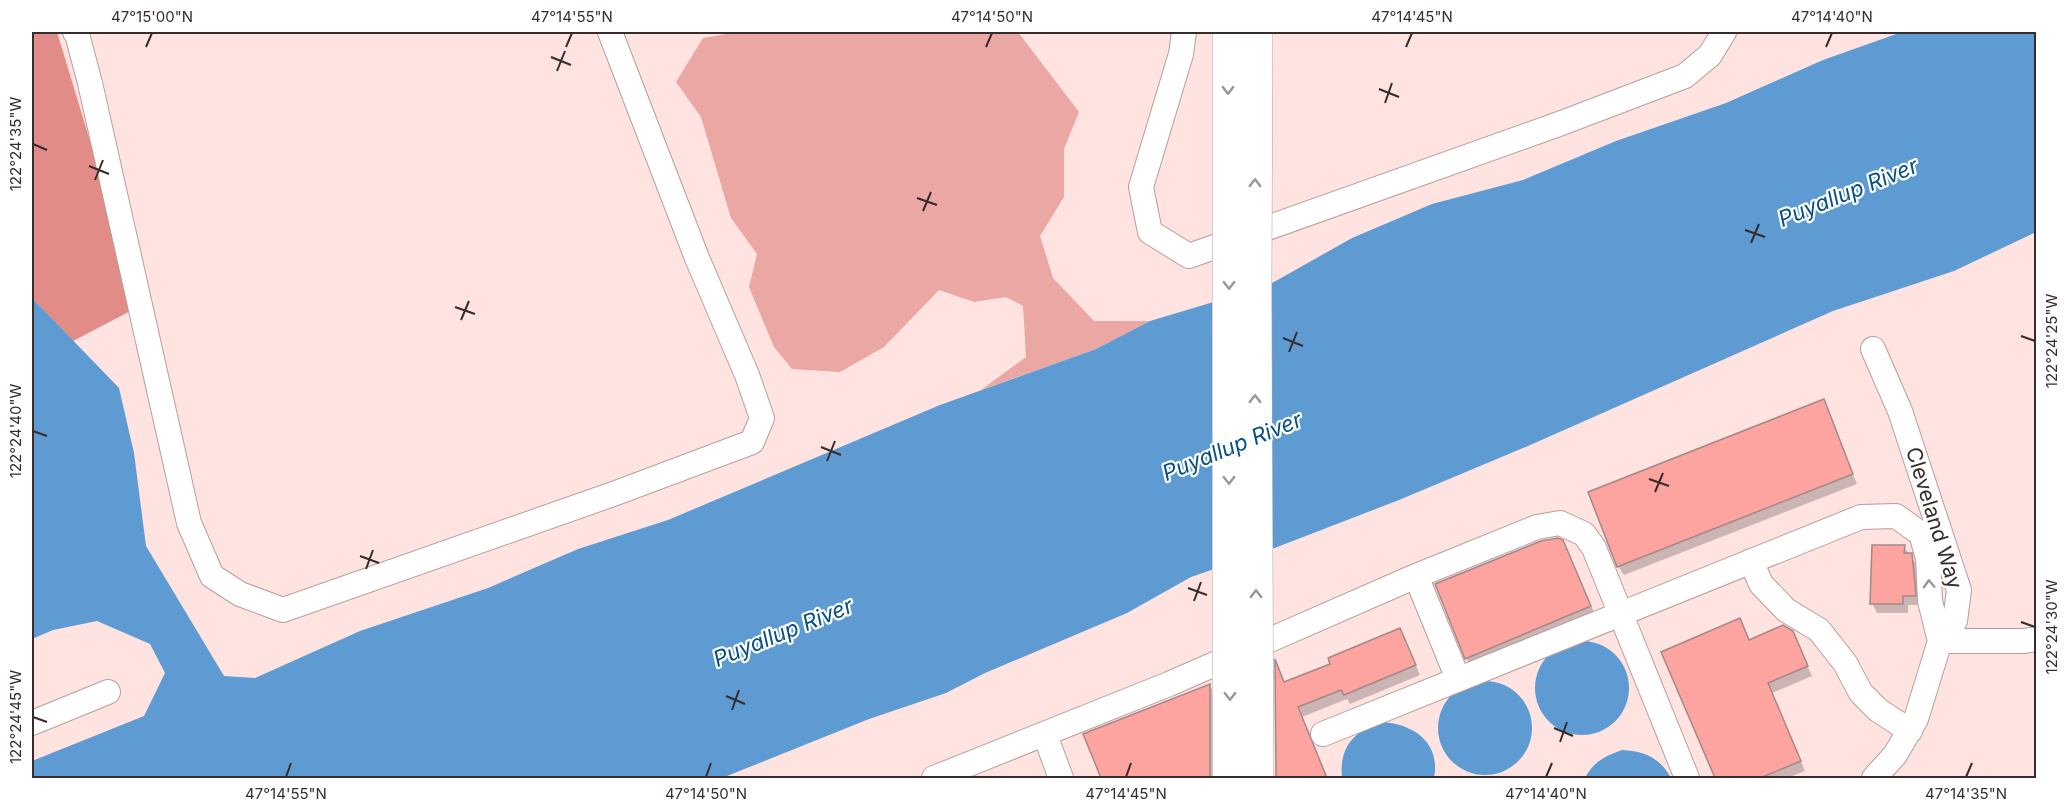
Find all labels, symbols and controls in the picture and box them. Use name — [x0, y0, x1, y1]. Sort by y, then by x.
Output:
text: 47°15'00"N — [111, 7, 193, 26]
text: 47°14'55"N — [531, 7, 613, 26]
text: 47°14'50"N — [951, 7, 1033, 26]
text: 47°14'45"N — [1371, 7, 1453, 26]
text: 47°14'40"N — [1791, 7, 1873, 26]
one-way arrow — [1222, 85, 1234, 94]
text: 122°24'35"W — [6, 97, 25, 191]
water label: Puyallup River — [1774, 152, 1922, 232]
one-way arrow — [1249, 179, 1261, 188]
one-way arrow — [1223, 280, 1235, 289]
text: 122°24'25"W — [2042, 294, 2061, 388]
text: 122°24'40"W — [6, 384, 25, 478]
one-way arrow — [1249, 395, 1261, 404]
water label: Puyallup River — [1158, 406, 1306, 486]
street label: Cleveland Way — [1901, 444, 1968, 592]
one-way arrow — [1223, 475, 1235, 484]
text: 122°24'30"W — [2042, 579, 2061, 674]
one-way arrow — [1923, 580, 1935, 589]
one-way arrow — [1250, 590, 1262, 599]
water label: Puyallup River — [709, 592, 857, 672]
text: 122°24'45"W — [6, 670, 25, 764]
one-way arrow — [1224, 691, 1236, 700]
text: 47°14'55"N — [245, 784, 327, 803]
text: 47°14'50"N — [665, 784, 747, 803]
text: 47°14'45"N — [1085, 784, 1167, 803]
text: 47°14'40"N — [1505, 784, 1587, 803]
text: 47°14'35"N — [1925, 784, 2007, 803]

